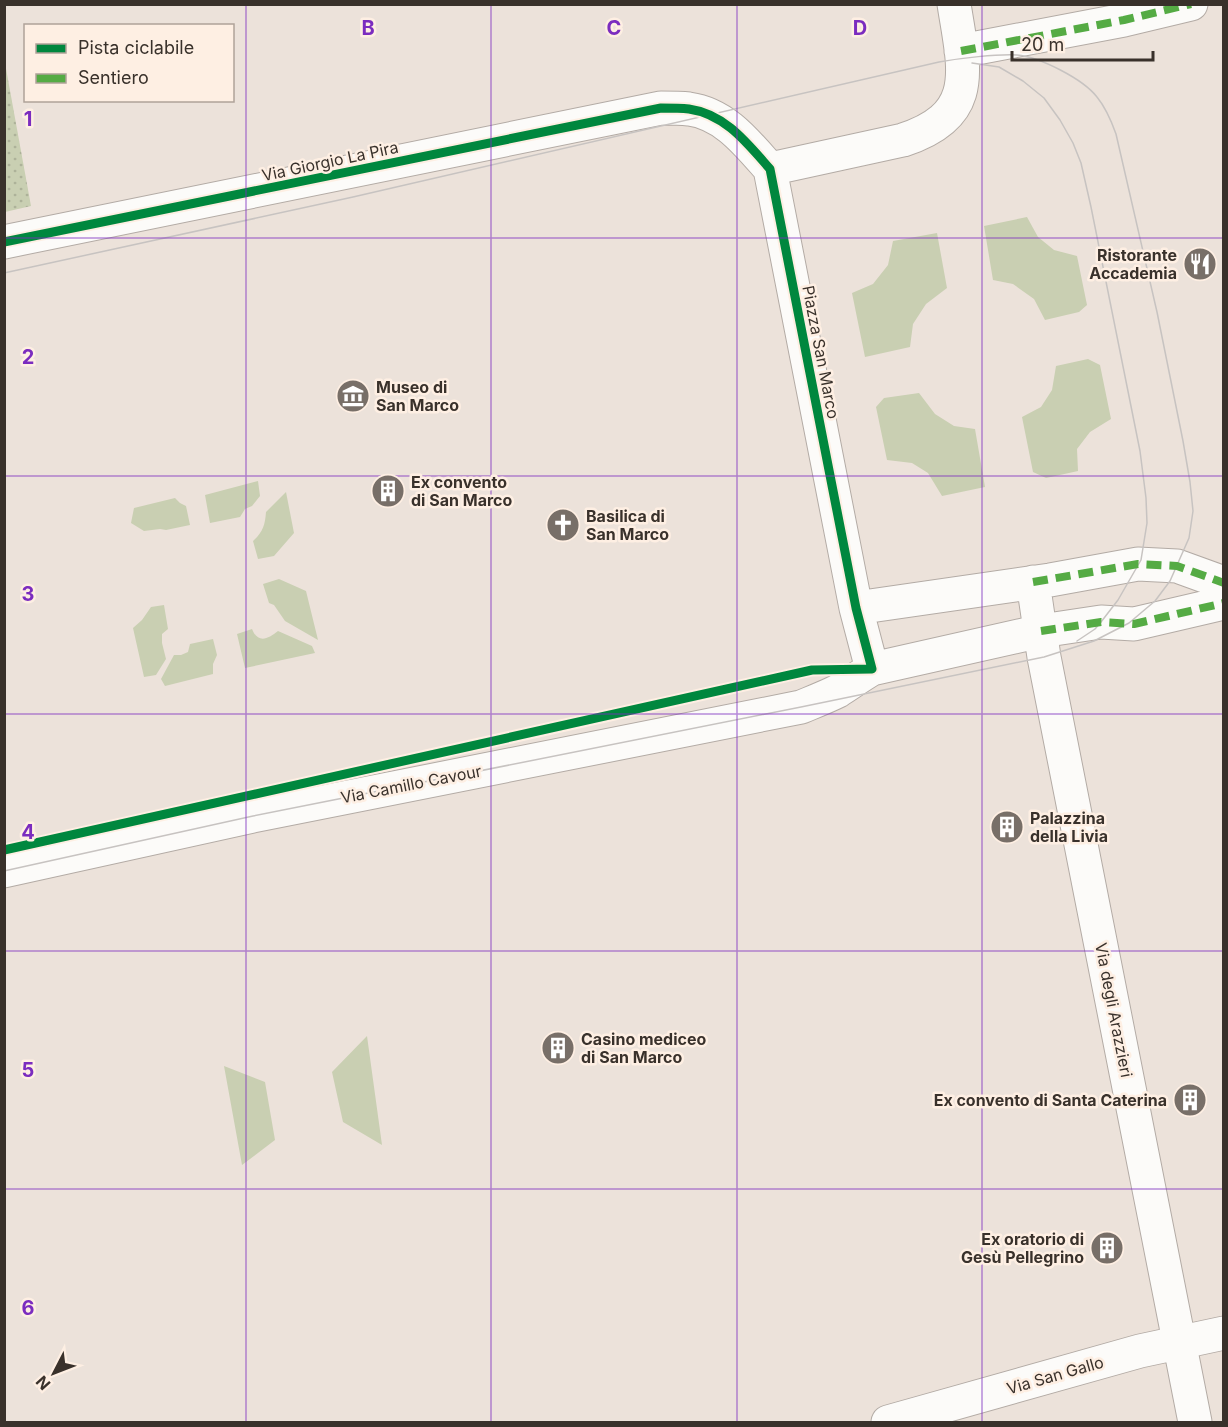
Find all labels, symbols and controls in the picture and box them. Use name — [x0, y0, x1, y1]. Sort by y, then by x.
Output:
text: B — [361, 16, 375, 40]
text: C — [607, 16, 621, 40]
text: D — [853, 16, 867, 40]
legend — [24, 24, 234, 102]
scale bar — [1012, 24, 1153, 62]
text: 20 m — [1021, 34, 1064, 55]
text: Pista ciclabile — [78, 37, 194, 58]
text: Sentiero — [78, 67, 149, 88]
text: 1 — [24, 107, 32, 131]
street label: Via Giorgio La Pira — [260, 137, 400, 185]
place label: Ristorante Accademia — [1089, 245, 1177, 283]
restaurant icon: Ristorante Accademia — [1182, 246, 1218, 282]
street label: Piazza San Marco — [798, 284, 844, 420]
text: 2 — [22, 345, 34, 369]
place label: Museo di San Marco — [376, 377, 459, 415]
museum icon: Museo di San Marco — [335, 378, 371, 414]
place label: Ex convento di San Marco — [411, 472, 512, 510]
building icon: Ex convento di San Marco — [370, 473, 406, 509]
place label: Basilica di San Marco — [586, 506, 669, 544]
church icon: Basilica di San Marco — [545, 507, 581, 543]
text: 3 — [22, 582, 34, 606]
street label: Via Camillo Cavour — [339, 761, 483, 807]
place label: Palazzina della Livia — [1030, 808, 1108, 846]
building icon: Palazzina della Livia — [989, 809, 1025, 845]
text: 4 — [21, 820, 35, 844]
street label: Via degli Arazzieri — [1091, 941, 1137, 1079]
place label: Casino mediceo di San Marco — [581, 1029, 706, 1067]
building icon: Casino mediceo di San Marco — [540, 1030, 576, 1066]
text: 5 — [22, 1058, 34, 1082]
building icon: Ex convento di Santa Caterina — [1172, 1082, 1208, 1118]
place label: Ex convento di Santa Caterina — [934, 1090, 1167, 1110]
place label: Ex oratorio di Gesù Pellegrino — [961, 1229, 1084, 1267]
building icon: Ex oratorio di Gesù Pellegrino — [1089, 1230, 1125, 1266]
text: 6 — [22, 1296, 35, 1320]
north arrow — [24, 1343, 84, 1403]
street label: Via San Gallo — [1004, 1352, 1106, 1398]
text: N — [31, 1372, 54, 1394]

